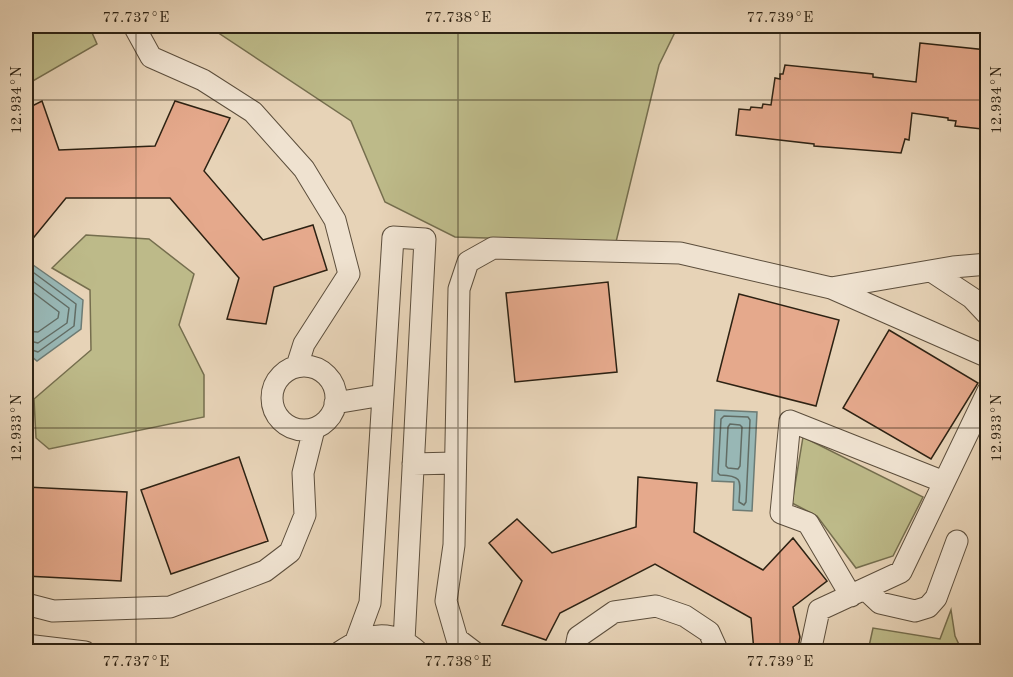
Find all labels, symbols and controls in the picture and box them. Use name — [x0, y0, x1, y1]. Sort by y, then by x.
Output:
text: 77.737°E — [103, 11, 169, 26]
text: 77.738°E — [425, 11, 491, 26]
text: 77.739°E — [747, 11, 813, 26]
text: 12.934°N — [10, 66, 25, 134]
text: 12.934°N — [990, 66, 1005, 134]
text: 12.933°N — [10, 394, 25, 462]
text: 12.933°N — [990, 394, 1005, 462]
text: 77.737°E — [103, 655, 169, 670]
text: 77.738°E — [425, 655, 491, 670]
text: 77.739°E — [747, 655, 813, 670]

